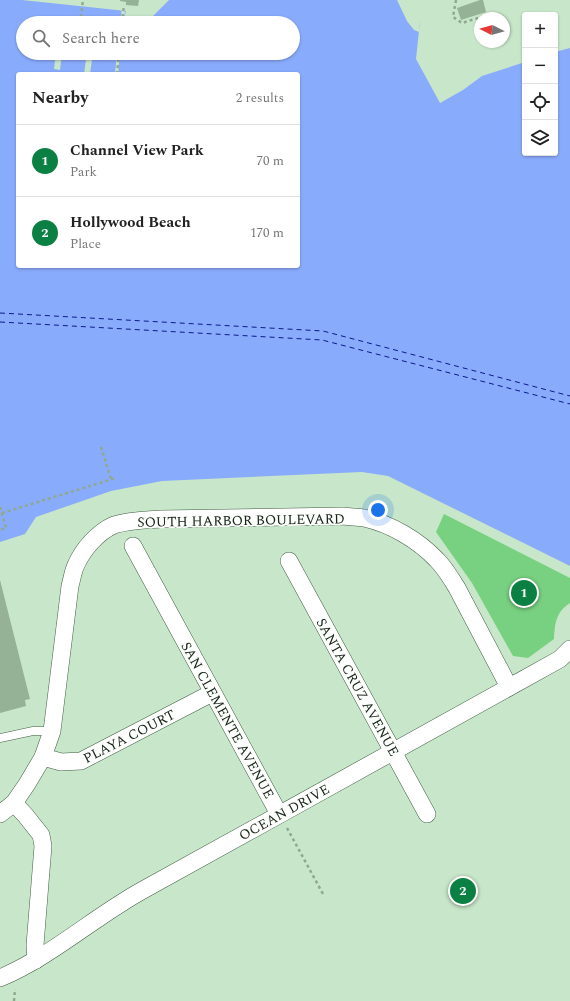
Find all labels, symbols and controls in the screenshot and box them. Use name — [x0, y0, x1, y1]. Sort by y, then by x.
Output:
north arrow — [474, 12, 510, 48]
map controls — [522, 12, 558, 156]
button: + — [522, 12, 558, 48]
search box — [16, 16, 300, 60]
icon: search — [30, 27, 52, 49]
text: Search here — [62, 27, 140, 50]
button: − — [522, 48, 558, 84]
button: locate — [522, 84, 558, 120]
text: Nearby — [32, 85, 88, 111]
text: 2 results — [236, 88, 284, 108]
button: layers — [522, 120, 558, 156]
text: Channel View Park — [70, 139, 204, 162]
text: 1 — [41, 151, 49, 171]
text: 70 m — [257, 151, 284, 171]
text: Park — [70, 162, 97, 182]
text: Hollywood Beach — [70, 211, 191, 234]
text: 2 — [41, 223, 49, 243]
text: 170 m — [250, 223, 284, 243]
text: Place — [70, 234, 101, 254]
your location — [368, 500, 388, 520]
street label: SOUTH HARBOR BOULEVARD — [137, 508, 345, 533]
pin: 1 — [511, 578, 537, 608]
street label: SANTA CRUZ AVENUE — [311, 614, 404, 760]
street label: SAN CLEMENTE AVENUE — [176, 638, 280, 803]
street label: PLAYA COURT — [79, 704, 179, 769]
street label: OCEAN DRIVE — [235, 779, 333, 846]
pin: 2 — [450, 876, 476, 906]

